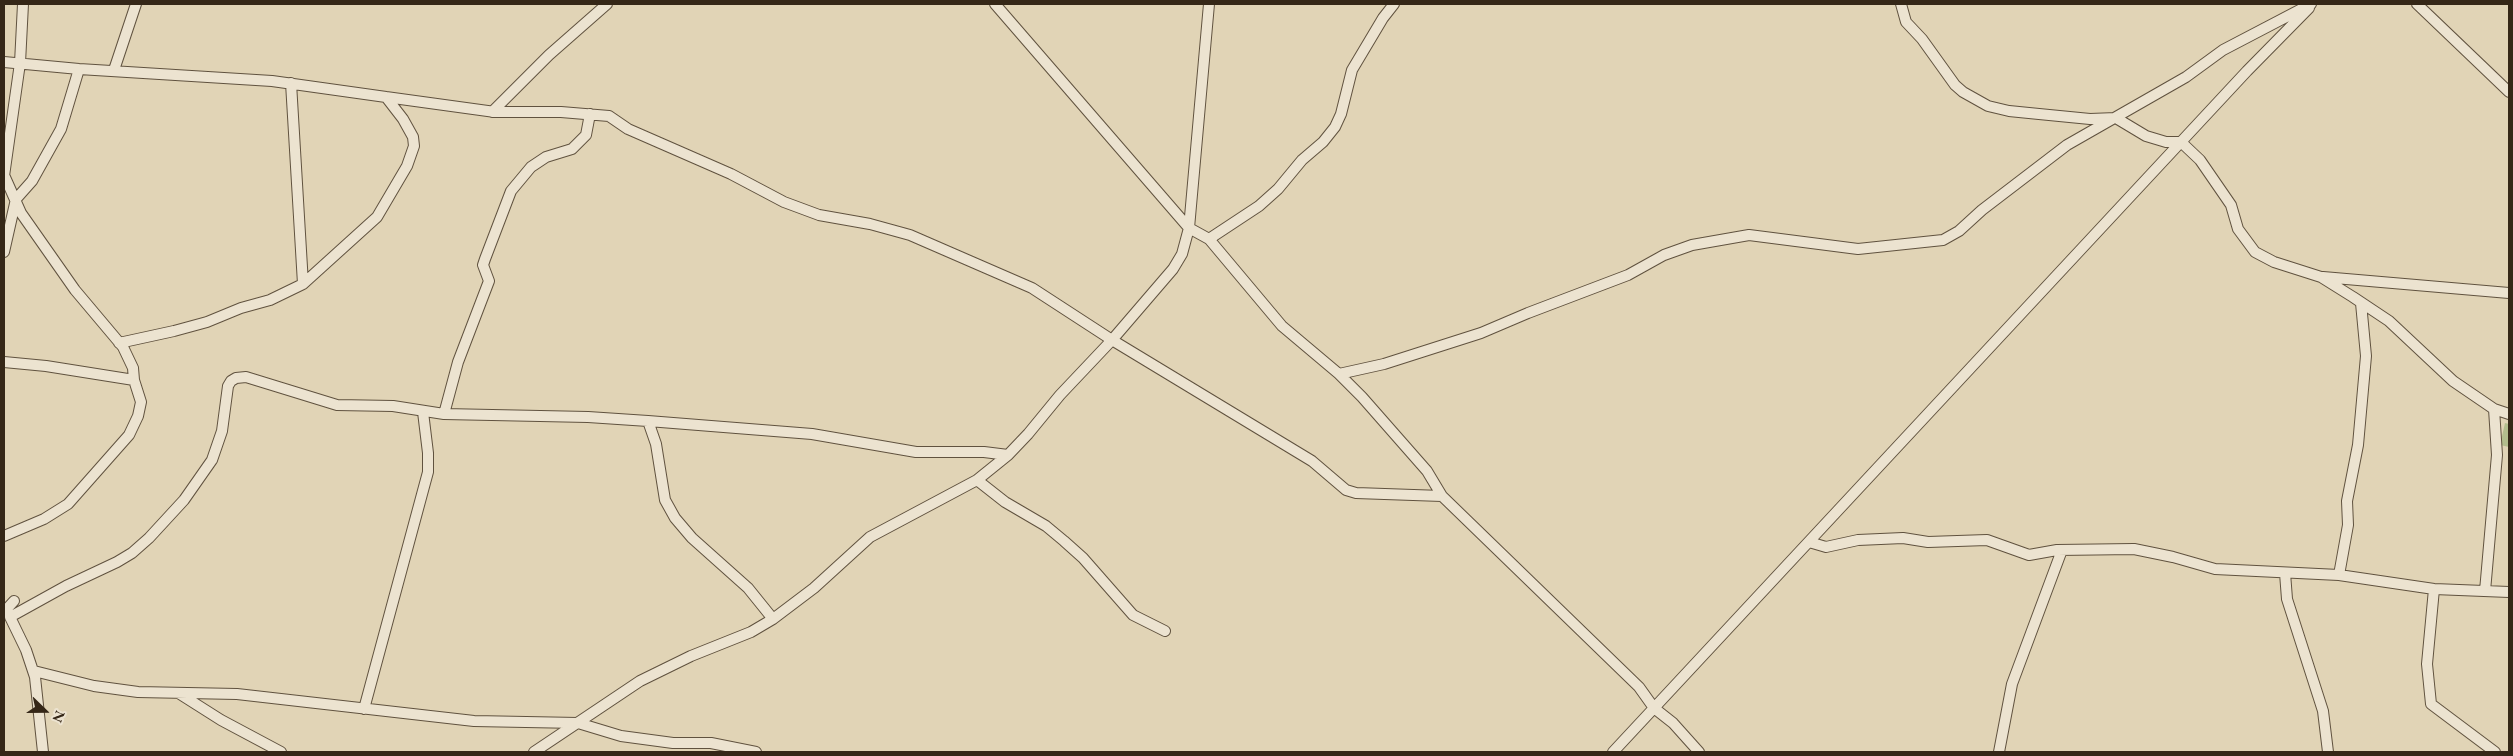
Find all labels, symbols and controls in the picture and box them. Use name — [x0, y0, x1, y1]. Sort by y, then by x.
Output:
north arrow — [20, 686, 70, 736]
text: N — [48, 708, 69, 725]

